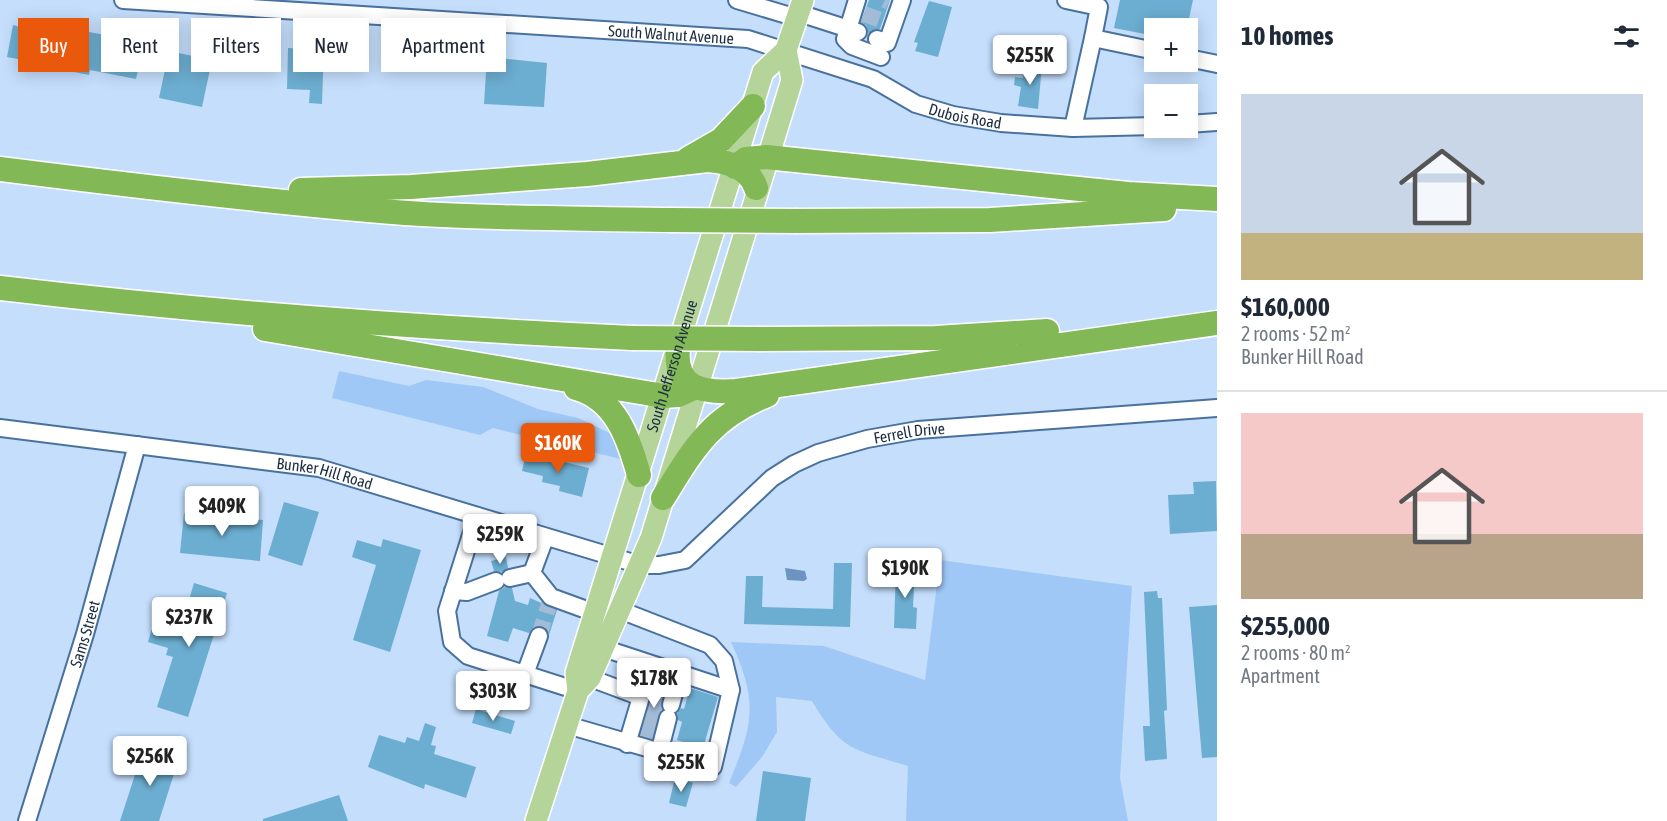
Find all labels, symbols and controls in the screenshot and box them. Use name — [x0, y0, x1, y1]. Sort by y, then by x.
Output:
chip: Buy — [18, 18, 89, 72]
chip: Rent — [101, 18, 179, 72]
chip: Filters — [191, 18, 281, 72]
chip: New — [293, 18, 369, 72]
chip: Apartment — [381, 18, 506, 72]
map controls — [1144, 18, 1198, 138]
button: + — [1144, 18, 1198, 72]
icon: filters — [1610, 20, 1643, 53]
street label: South Walnut Avenue — [607, 21, 734, 47]
text: 10 homes — [1241, 21, 1334, 51]
pin: $255K — [988, 35, 1072, 86]
text: $255K — [1007, 43, 1053, 66]
button: − — [1144, 84, 1198, 138]
street label: Dubois Road — [927, 99, 1003, 132]
icon: home — [1388, 133, 1496, 241]
text: $160,000 — [1241, 292, 1330, 322]
street label: South Jefferson Avenue — [643, 298, 701, 434]
text: 2 rooms · 52 m² — [1241, 322, 1351, 345]
text: Bunker Hill Road — [1241, 345, 1364, 368]
street label: Ferrell Drive — [872, 419, 945, 447]
pin: $160K — [516, 423, 600, 474]
text: $160K — [535, 431, 581, 454]
icon: home — [1388, 452, 1496, 560]
street label: Bunker Hill Road — [276, 454, 375, 493]
pin: $409K — [180, 486, 264, 537]
text: $409K — [199, 494, 245, 517]
pin: $259K — [458, 514, 542, 565]
text: $259K — [477, 522, 523, 545]
pin: $190K — [863, 548, 947, 599]
text: $190K — [882, 556, 928, 579]
pin: $237K — [147, 597, 231, 648]
street label: Sams Street — [66, 598, 103, 669]
text: $237K — [166, 605, 212, 628]
text: $255,000 — [1241, 611, 1330, 641]
text: 2 rooms · 80 m² — [1241, 641, 1351, 664]
pin: $178K — [612, 658, 696, 709]
text: Apartment — [1241, 664, 1320, 687]
text: $178K — [631, 666, 677, 689]
pin: $303K — [451, 671, 535, 722]
text: $303K — [470, 679, 516, 702]
pin: $256K — [108, 736, 192, 787]
pin: $255K — [639, 742, 723, 793]
text: $256K — [127, 744, 173, 767]
text: $255K — [658, 750, 704, 773]

